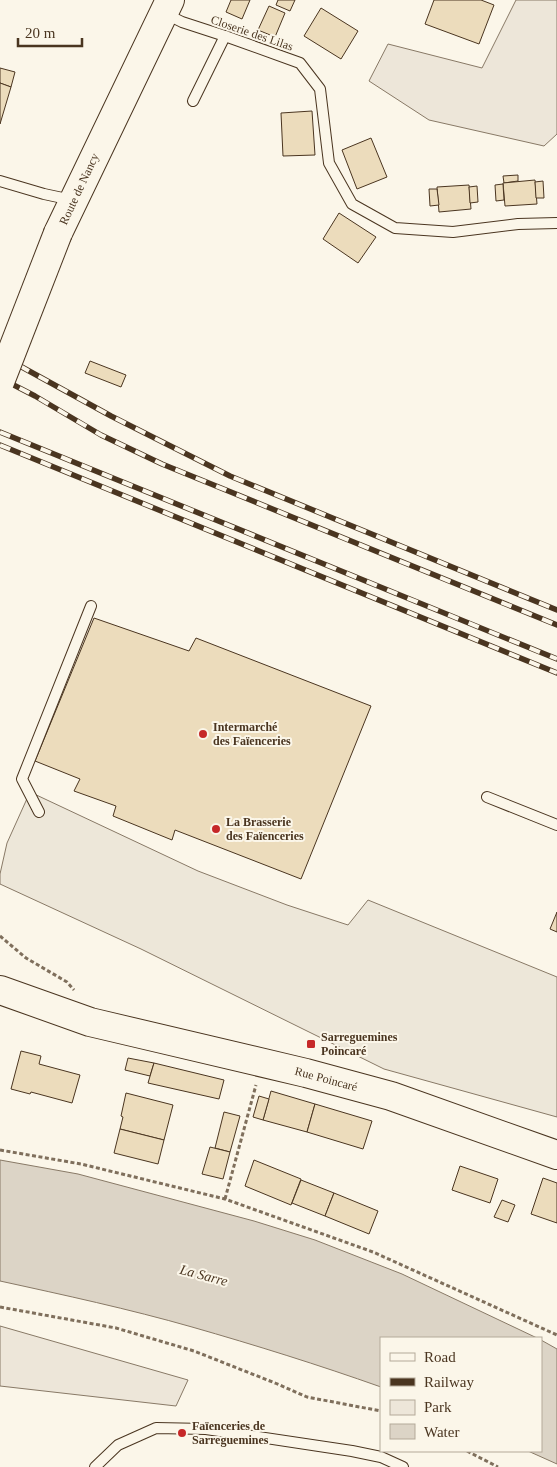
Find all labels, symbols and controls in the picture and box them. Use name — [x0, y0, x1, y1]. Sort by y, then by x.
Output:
street label: Closerie des Lilas — [209, 12, 295, 54]
scale bar — [18, 15, 81, 47]
text: 20 m — [25, 25, 56, 41]
street label: Route de Nancy — [56, 151, 102, 227]
place label: Intermarché des Faïenceries — [213, 720, 291, 748]
marker: Intermarché des Faïenceries — [197, 728, 209, 740]
place label: La Brasserie des Faïenceries — [226, 815, 304, 843]
marker: La Brasserie des Faïenceries — [210, 823, 222, 835]
place label: Sarreguemines Poincaré — [321, 1030, 398, 1058]
marker: Sarreguemines Poincaré — [305, 1038, 317, 1050]
street label: Rue Poincaré — [293, 1064, 359, 1094]
water label: La Sarre — [177, 1262, 229, 1289]
legend — [380, 1337, 542, 1452]
text: Road — [424, 1349, 456, 1365]
text: Railway — [424, 1374, 474, 1390]
text: Park — [424, 1399, 452, 1415]
place label: Faïenceries de Sarreguemines — [192, 1419, 269, 1447]
text: Water — [424, 1424, 459, 1440]
marker: Faïenceries de Sarreguemines — [176, 1427, 188, 1439]

